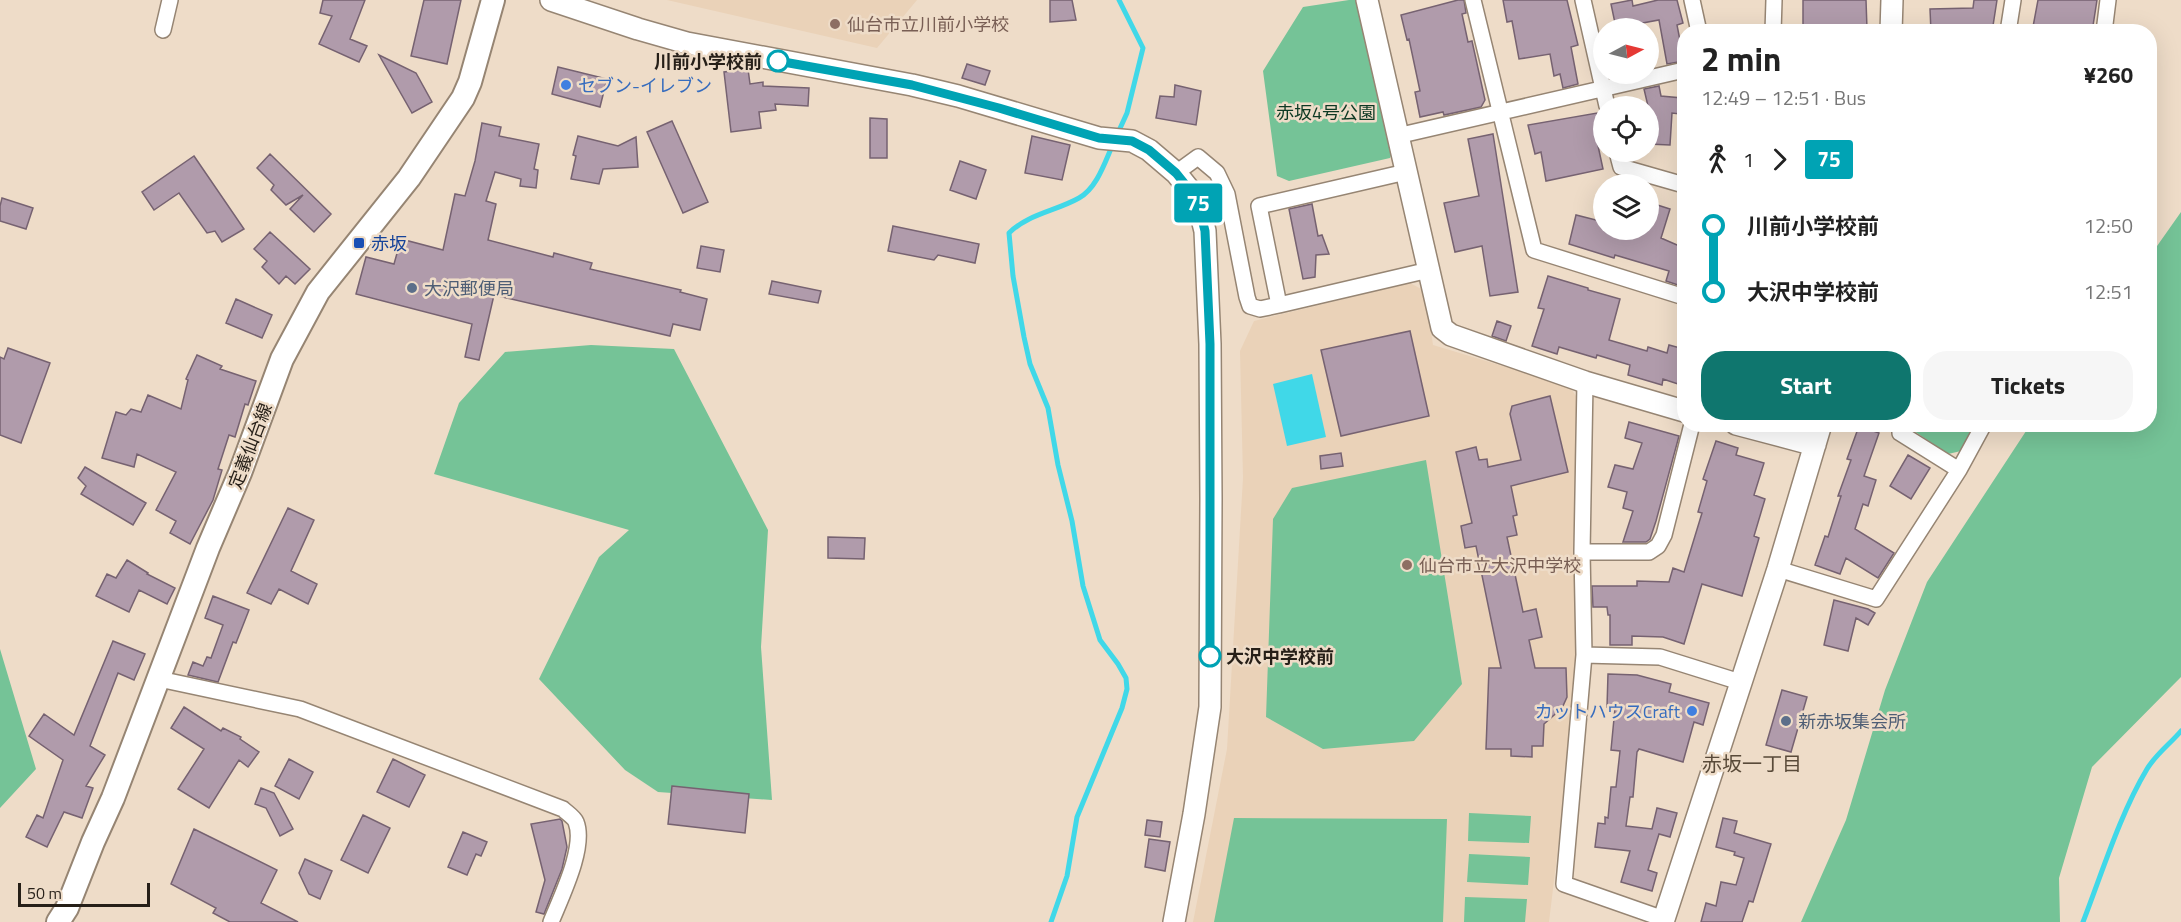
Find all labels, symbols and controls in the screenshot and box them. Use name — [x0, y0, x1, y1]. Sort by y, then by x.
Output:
place label: 仙台市立川前小学校 — [847, 11, 1009, 38]
marker: 仙台市立川前小学校 — [828, 17, 842, 31]
north arrow — [1593, 18, 1659, 84]
map controls — [1593, 18, 1659, 240]
text: 2 min — [1701, 34, 1781, 84]
place label: 川前小学校前 — [654, 48, 762, 75]
marker: 川前小学校前 — [767, 50, 789, 72]
text: ¥260 — [2084, 58, 2133, 92]
place label: セブン-イレブン — [578, 72, 712, 99]
marker: セブン-イレブン — [559, 78, 573, 92]
text: 12:49 – 12:51 · Bus — [1701, 82, 1866, 113]
button: locate — [1593, 96, 1659, 162]
park label: 赤坂4号公園 — [1276, 99, 1376, 126]
icon: walk — [1701, 143, 1734, 176]
icon: forward — [1763, 143, 1796, 176]
text: 75 — [1817, 143, 1841, 175]
text: 1 — [1743, 144, 1754, 175]
button: layers — [1593, 174, 1659, 240]
line badge: 75 — [1171, 184, 1225, 222]
text: 75 — [1186, 187, 1210, 219]
text: 川前小学校前 — [1747, 209, 1879, 243]
text: 12:50 — [2084, 210, 2133, 241]
place label: 赤坂 — [371, 230, 407, 257]
marker: 赤坂 — [352, 236, 366, 250]
place label: 大沢郵便局 — [424, 275, 514, 302]
text: 大沢中学校前 — [1747, 275, 1879, 309]
text: 12:51 — [2084, 276, 2133, 307]
marker: 大沢郵便局 — [405, 281, 419, 295]
button: Start — [1701, 351, 1911, 420]
button: Tickets — [1923, 351, 2133, 420]
street label: 定義仙台線 — [221, 399, 279, 493]
place label: 仙台市立大沢中学校 — [1419, 552, 1581, 579]
marker: 仙台市立大沢中学校 — [1400, 558, 1414, 572]
place label: 大沢中学校前 — [1226, 643, 1334, 670]
marker: 大沢中学校前 — [1199, 645, 1221, 667]
place label: カットハウスCraft — [1535, 698, 1681, 725]
marker: カットハウスCraft — [1685, 704, 1699, 718]
place label: 新赤坂集会所 — [1798, 708, 1906, 735]
marker: 新赤坂集会所 — [1779, 714, 1793, 728]
district label: 赤坂一丁目 — [1702, 748, 1802, 779]
scale bar — [18, 880, 150, 908]
text: 50 m — [27, 881, 62, 905]

